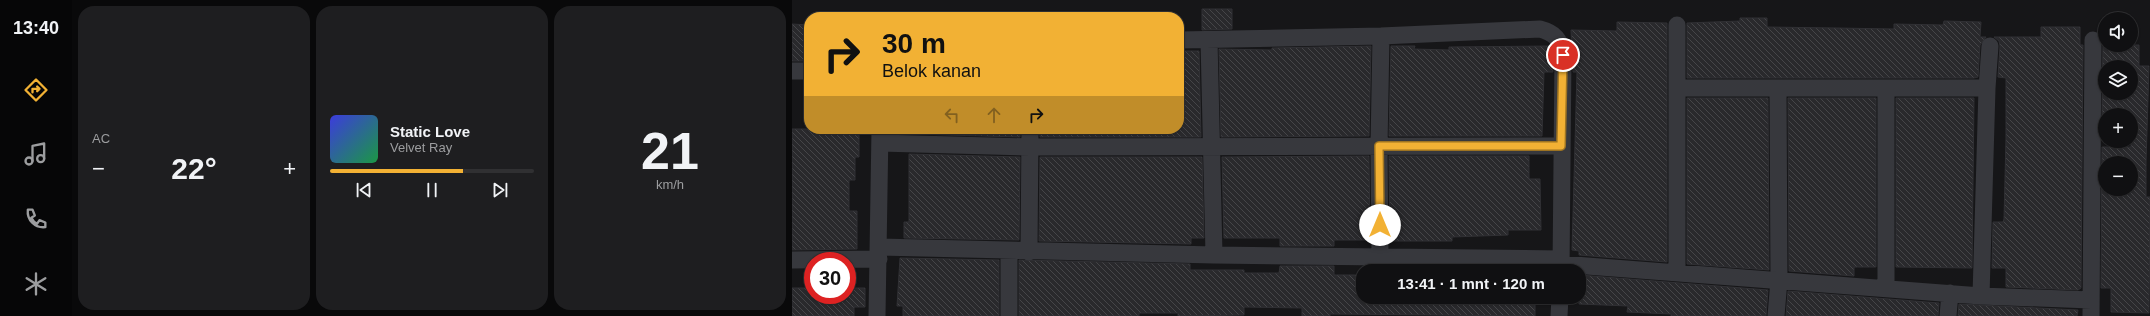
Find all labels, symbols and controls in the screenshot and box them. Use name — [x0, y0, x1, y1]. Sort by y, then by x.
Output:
map controls — [2098, 12, 2138, 196]
button: sound — [2098, 12, 2138, 52]
text: 13:40 — [13, 18, 59, 38]
icon: right — [816, 28, 868, 80]
text: 30 m — [882, 28, 946, 59]
pin — [1546, 38, 1580, 72]
icon: arrive — [1552, 44, 1574, 66]
button: layers — [2098, 60, 2138, 100]
text: Belok kanan — [882, 61, 981, 81]
icon: directions — [22, 76, 50, 104]
icon: left — [941, 104, 963, 126]
icon: ahead — [983, 104, 1005, 126]
icon: right — [1025, 104, 1047, 126]
button: + — [2098, 108, 2138, 148]
text: 21 — [641, 122, 699, 180]
text: Static Love — [390, 123, 470, 140]
text: AC — [92, 131, 110, 146]
icon: music — [22, 140, 50, 168]
text: Velvet Ray — [390, 140, 452, 155]
text: 22° — [171, 152, 217, 185]
text: − — [92, 156, 105, 181]
text: + — [283, 156, 296, 181]
button: − — [2098, 156, 2138, 196]
text: km/h — [656, 177, 684, 192]
icon: previous — [353, 179, 375, 201]
icon: pause — [421, 179, 443, 201]
icon: next — [489, 179, 511, 201]
position arrow — [1359, 204, 1401, 246]
icon: phone — [22, 205, 50, 233]
speed limit sign: 30 — [804, 252, 856, 304]
icon: climate — [22, 270, 50, 298]
text: 13:41 · 1 mnt · 120 m — [1397, 275, 1545, 292]

